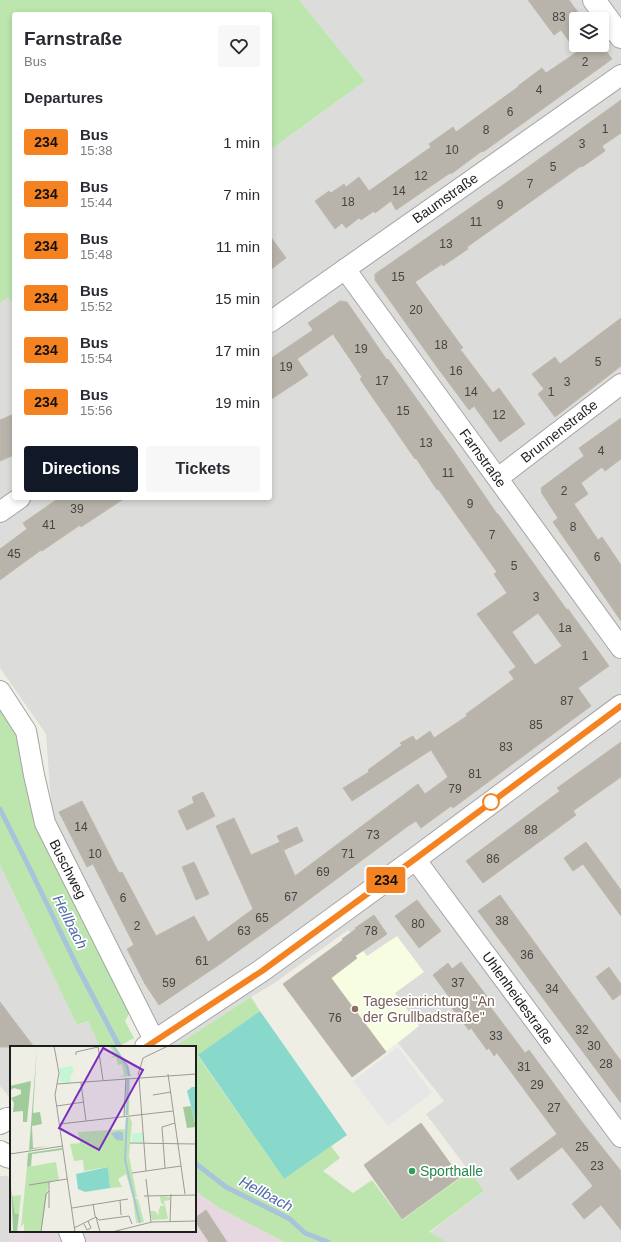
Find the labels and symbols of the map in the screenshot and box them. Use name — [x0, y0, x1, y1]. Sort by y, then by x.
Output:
house number: 83 — [552, 10, 566, 24]
house number: 2 — [582, 55, 589, 69]
house number: 4 — [536, 83, 543, 97]
house number: 6 — [507, 105, 514, 119]
house number: 1 — [602, 122, 609, 136]
house number: 8 — [483, 123, 490, 137]
house number: 3 — [579, 137, 586, 151]
house number: 10 — [445, 143, 459, 157]
house number: 5 — [550, 160, 557, 174]
street label: Baumstraße — [409, 169, 481, 226]
house number: 12 — [414, 169, 428, 183]
house number: 7 — [527, 177, 534, 191]
house number: 14 — [392, 184, 406, 198]
house number: 18 — [341, 195, 355, 209]
house number: 9 — [497, 198, 504, 212]
house number: 11 — [470, 215, 483, 229]
house number: 13 — [439, 237, 453, 251]
house number: 15 — [391, 270, 405, 284]
house number: 20 — [409, 303, 423, 317]
house number: 18 — [434, 338, 448, 352]
house number: 19 — [354, 342, 368, 356]
house number: 5 — [595, 355, 602, 369]
house number: 19 — [279, 360, 293, 374]
house number: 16 — [449, 364, 463, 378]
house number: 17 — [375, 374, 389, 388]
house number: 3 — [564, 375, 571, 389]
house number: 14 — [464, 385, 478, 399]
house number: 1 — [548, 385, 555, 399]
street label: Brunnenstraße — [518, 396, 601, 466]
house number: 15 — [396, 404, 410, 418]
house number: 12 — [492, 408, 506, 422]
street label: Farnstraße — [456, 426, 510, 491]
house number: 13 — [419, 436, 433, 450]
house number: 4 — [598, 444, 605, 458]
house number: 11 — [442, 466, 455, 480]
house number: 2 — [561, 484, 568, 498]
house number: 9 — [467, 497, 474, 511]
house number: 39 — [70, 502, 84, 516]
house number: 41 — [42, 518, 56, 532]
house number: 8 — [570, 520, 577, 534]
house number: 7 — [489, 528, 496, 542]
house number: 45 — [7, 547, 21, 561]
house number: 6 — [594, 550, 601, 564]
house number: 5 — [511, 559, 518, 573]
house number: 3 — [533, 590, 540, 604]
house number: 1a — [558, 621, 572, 635]
house number: 1 — [582, 649, 589, 663]
house number: 87 — [560, 694, 574, 708]
house number: 85 — [529, 718, 543, 732]
house number: 83 — [499, 740, 513, 754]
house number: 81 — [468, 767, 482, 781]
house number: 79 — [448, 782, 462, 796]
unlabelled marker — [482, 793, 500, 811]
house number: 14 — [74, 820, 88, 834]
house number: 88 — [524, 823, 538, 837]
house number: 73 — [366, 828, 380, 842]
street label: Buschweg — [46, 837, 90, 901]
house number: 10 — [88, 847, 102, 861]
house number: 71 — [341, 847, 355, 861]
house number: 86 — [486, 852, 500, 866]
house number: 69 — [316, 865, 330, 879]
line badge: 234 — [363, 867, 409, 893]
house number: 67 — [284, 890, 298, 904]
house number: 6 — [120, 891, 127, 905]
water label: Hellbach — [50, 892, 91, 952]
house number: 65 — [255, 911, 269, 925]
house number: 38 — [495, 914, 509, 928]
house number: 80 — [411, 917, 425, 931]
house number: 2 — [134, 919, 141, 933]
house number: 63 — [237, 924, 251, 938]
house number: 78 — [364, 924, 378, 938]
house number: 36 — [520, 948, 534, 962]
street label: Uhlenheidestraße — [479, 949, 557, 1048]
house number: 61 — [195, 954, 209, 968]
house number: 59 — [162, 976, 176, 990]
house number: 37 — [451, 976, 465, 990]
house number: 34 — [545, 982, 559, 996]
place label: Tageseinrichtung "An der Grullbadstraße" — [363, 993, 495, 1025]
marker: Tageseinrichtung "An der Grullbadstraße" — [350, 1004, 360, 1014]
house number: 76 — [328, 1011, 342, 1025]
house number: 32 — [575, 1023, 589, 1037]
house number: 33 — [489, 1029, 503, 1043]
house number: 30 — [587, 1039, 601, 1053]
inset map — [10, 1046, 196, 1232]
house number: 28 — [599, 1057, 613, 1071]
house number: 31 — [517, 1060, 531, 1074]
house number: 29 — [530, 1078, 544, 1092]
house number: 27 — [547, 1101, 561, 1115]
house number: 25 — [575, 1140, 589, 1154]
house number: 23 — [590, 1159, 604, 1173]
place label: Sporthalle — [420, 1163, 483, 1179]
marker: Sporthalle — [407, 1166, 417, 1176]
water label: Hellbach — [236, 1172, 296, 1215]

